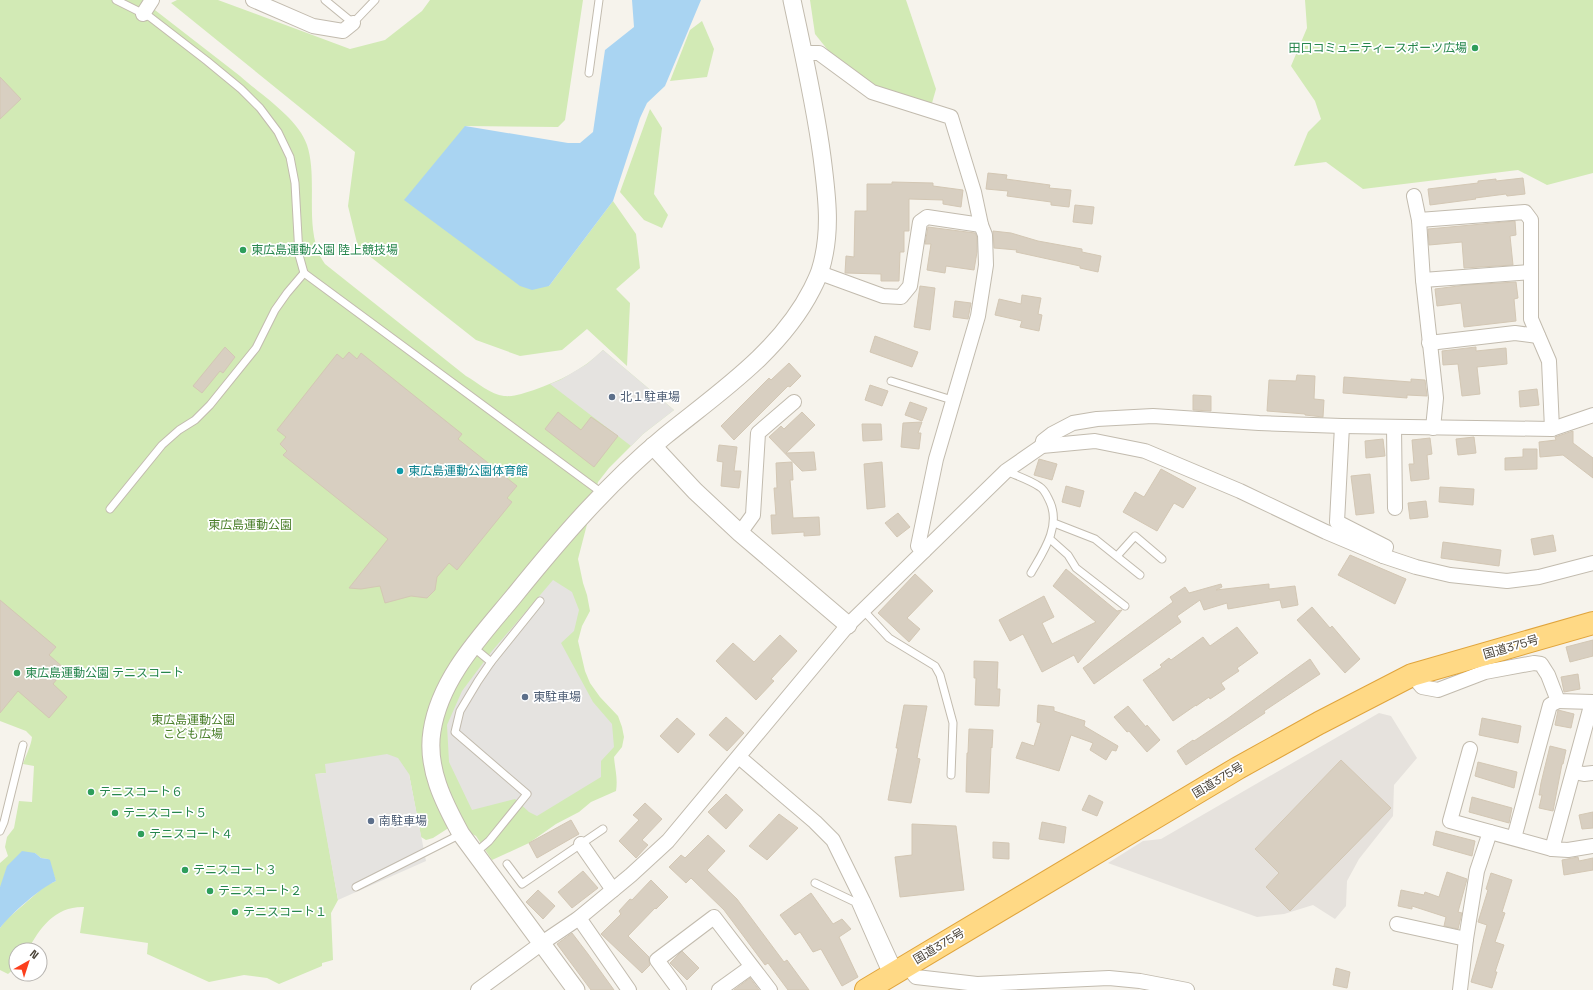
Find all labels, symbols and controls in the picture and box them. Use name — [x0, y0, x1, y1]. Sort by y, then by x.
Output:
place label: 田口コミュニティースポーツ広場 — [1289, 40, 1467, 56]
marker: 田口コミュニティースポーツ広場 — [1470, 43, 1480, 53]
place label: 東広島運動公園 陸上競技場 — [251, 242, 398, 258]
marker: 東広島運動公園 陸上競技場 — [238, 245, 248, 255]
place label: 北１駐車場 — [620, 389, 680, 405]
marker: 北１駐車場 — [607, 392, 617, 402]
place label: 東広島運動公園体育館 — [408, 463, 528, 479]
marker: 東広島運動公園体育館 — [395, 466, 405, 476]
park label: 東広島運動公園 — [208, 517, 292, 533]
street label: 国道375号 — [1481, 631, 1541, 663]
place label: 東広島運動公園 テニスコート — [25, 665, 184, 681]
marker: 東広島運動公園 テニスコート — [12, 668, 22, 678]
place label: 東駐車場 — [533, 689, 581, 705]
marker: 東駐車場 — [520, 692, 530, 702]
park label: 東広島運動公園 こども広場 — [151, 712, 235, 742]
street label: 国道375号 — [1189, 758, 1247, 802]
place label: テニスコート６ — [99, 784, 183, 800]
marker: テニスコート６ — [86, 787, 96, 797]
place label: テニスコート５ — [123, 805, 207, 821]
marker: テニスコート５ — [110, 808, 120, 818]
place label: 南駐車場 — [379, 813, 427, 829]
marker: 南駐車場 — [366, 816, 376, 826]
place label: テニスコート４ — [149, 826, 233, 842]
marker: テニスコート４ — [136, 829, 146, 839]
place label: テニスコート３ — [193, 862, 277, 878]
marker: テニスコート３ — [180, 865, 190, 875]
place label: テニスコート２ — [218, 883, 302, 899]
marker: テニスコート２ — [205, 886, 215, 896]
place label: テニスコート１ — [243, 904, 327, 920]
marker: テニスコート１ — [230, 907, 240, 917]
street label: 国道375号 — [910, 924, 968, 968]
north arrow — [8, 942, 48, 982]
text: N — [27, 946, 42, 962]

